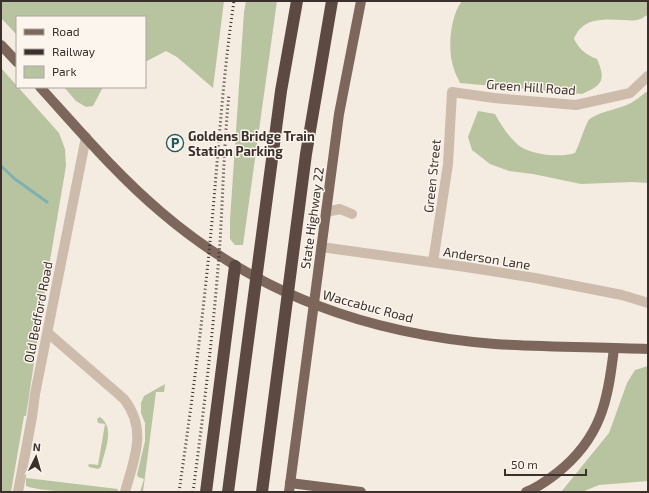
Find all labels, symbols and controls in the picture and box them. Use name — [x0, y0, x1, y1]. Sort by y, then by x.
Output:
legend — [16, 16, 146, 88]
text: Road — [52, 24, 80, 38]
text: Railway — [52, 44, 96, 58]
text: Park — [52, 64, 77, 78]
street label: Green Hill Road — [486, 76, 576, 98]
place label: Goldens Bridge Train Station Parking — [188, 128, 315, 159]
parking icon: Goldens Bridge Train Station Parking — [165, 133, 185, 153]
street label: Green Street — [420, 138, 444, 214]
street label: State Highway 22 — [297, 166, 327, 270]
street label: Anderson Lane — [442, 243, 532, 273]
street label: Old Bedford Road — [20, 260, 56, 364]
street label: Waccabuc Road — [321, 286, 415, 326]
north arrow — [16, 437, 56, 477]
text: N — [32, 440, 41, 453]
scale bar — [505, 451, 586, 477]
text: 50 m — [511, 457, 538, 471]

